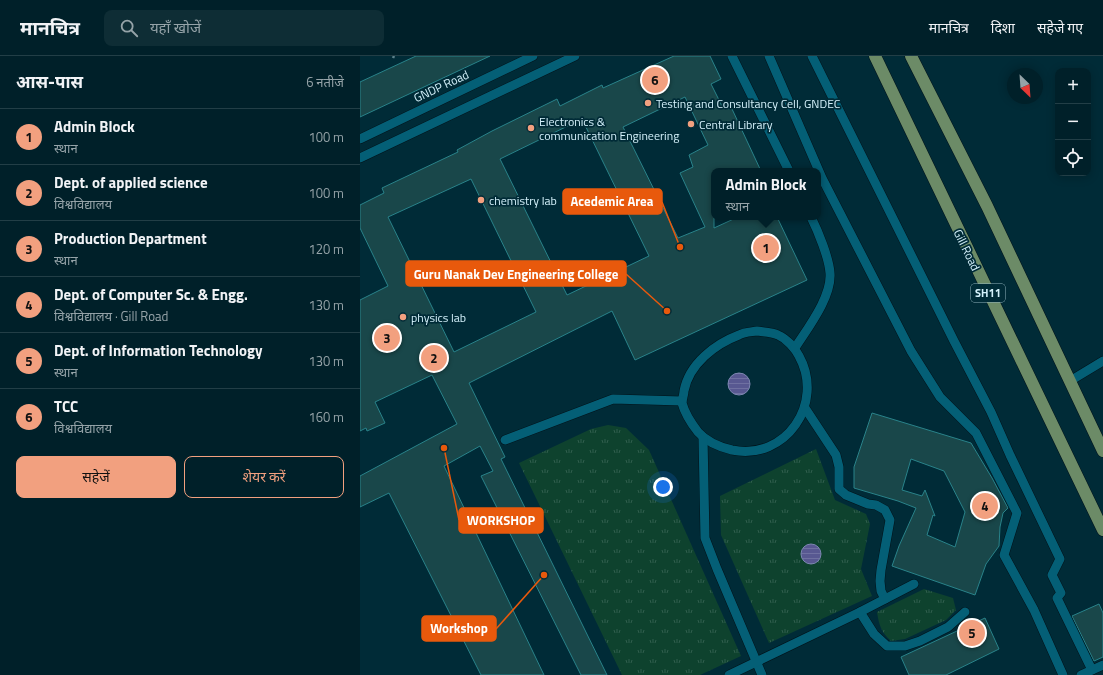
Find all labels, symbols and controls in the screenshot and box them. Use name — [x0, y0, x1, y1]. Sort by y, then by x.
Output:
search box — [104, 10, 384, 46]
text: मानचित्र — [20, 13, 80, 42]
text: यहाँ खोजें — [150, 16, 201, 39]
icon: search — [118, 17, 140, 39]
text: मानचित्र — [929, 17, 969, 38]
text: दिशा — [991, 17, 1015, 38]
text: सहेजे गए — [1037, 17, 1083, 38]
street label: GNDP Road — [410, 65, 472, 107]
pin: 6 — [642, 65, 668, 95]
north arrow — [1007, 68, 1043, 104]
map controls — [1055, 68, 1091, 176]
button: + — [1055, 68, 1091, 104]
text: आस-पास — [16, 69, 83, 95]
text: 6 नतीजे — [306, 72, 344, 92]
place label: Testing and Consultancy Cell, GNDEC — [656, 94, 841, 113]
marker: Testing and Consultancy Cell, GNDEC — [643, 98, 653, 108]
button: − — [1055, 104, 1091, 140]
place label: Electronics & communication Engineering — [539, 112, 679, 145]
text: Admin Block — [54, 115, 135, 138]
place label: Central Library — [699, 115, 773, 134]
marker: Central Library — [686, 119, 696, 129]
marker: Electronics & communication Engineering — [526, 123, 536, 133]
text: 1 — [25, 127, 33, 147]
text: 100 m — [308, 127, 344, 147]
text: स्थान — [54, 138, 78, 158]
button: locate — [1055, 140, 1091, 176]
popup — [711, 168, 821, 220]
text: Dept. of applied science — [54, 171, 208, 194]
text: Admin Block — [726, 173, 806, 196]
text: 2 — [25, 183, 33, 203]
text: 100 m — [308, 183, 344, 203]
callout: Acedemic Area — [563, 189, 662, 214]
place label: chemistry lab — [489, 191, 557, 210]
text: Acedemic Area — [571, 191, 654, 211]
text: विश्वविद्यालय — [54, 194, 112, 214]
marker: chemistry lab — [476, 195, 486, 205]
text: स्थान — [726, 196, 749, 216]
street label: Gill Road — [949, 226, 985, 274]
text: Production Department — [54, 227, 207, 250]
pin: 1 — [753, 233, 779, 263]
text: 3 — [25, 239, 33, 259]
text: 120 m — [308, 239, 344, 259]
text: स्थान — [54, 250, 78, 270]
callout: Guru Nanak Dev Engineering College — [406, 261, 626, 286]
text: Guru Nanak Dev Engineering College — [414, 264, 619, 284]
text: Dept. of Computer Sc. & Engg. — [54, 283, 248, 306]
road number: SH11 — [971, 284, 1005, 302]
text: 4 — [25, 295, 33, 315]
text: 130 m — [308, 295, 344, 315]
text: विश्वविद्यालय · Gill Road — [54, 306, 168, 326]
place label: physics lab — [411, 308, 466, 327]
marker: physics lab — [398, 312, 408, 322]
pin: 3 — [374, 323, 400, 353]
text: Dept. of Information Technology — [54, 339, 263, 362]
pin: 2 — [421, 343, 447, 373]
text: 5 — [25, 351, 33, 371]
text: 130 m — [308, 351, 344, 371]
text: स्थान — [54, 362, 78, 382]
text: TCC — [54, 395, 78, 418]
text: 6 — [25, 407, 33, 427]
text: 160 m — [308, 407, 344, 427]
text: विश्वविद्यालय — [54, 418, 112, 438]
button: सहेजें — [16, 456, 176, 498]
button: शेयर करें — [184, 456, 344, 498]
your location — [653, 477, 673, 497]
pin: 4 — [972, 491, 998, 521]
callout: WORKSHOP — [459, 508, 543, 533]
text: WORKSHOP — [467, 510, 536, 530]
callout: Workshop — [422, 616, 496, 641]
text: Workshop — [430, 618, 488, 638]
pin: 5 — [959, 618, 985, 648]

